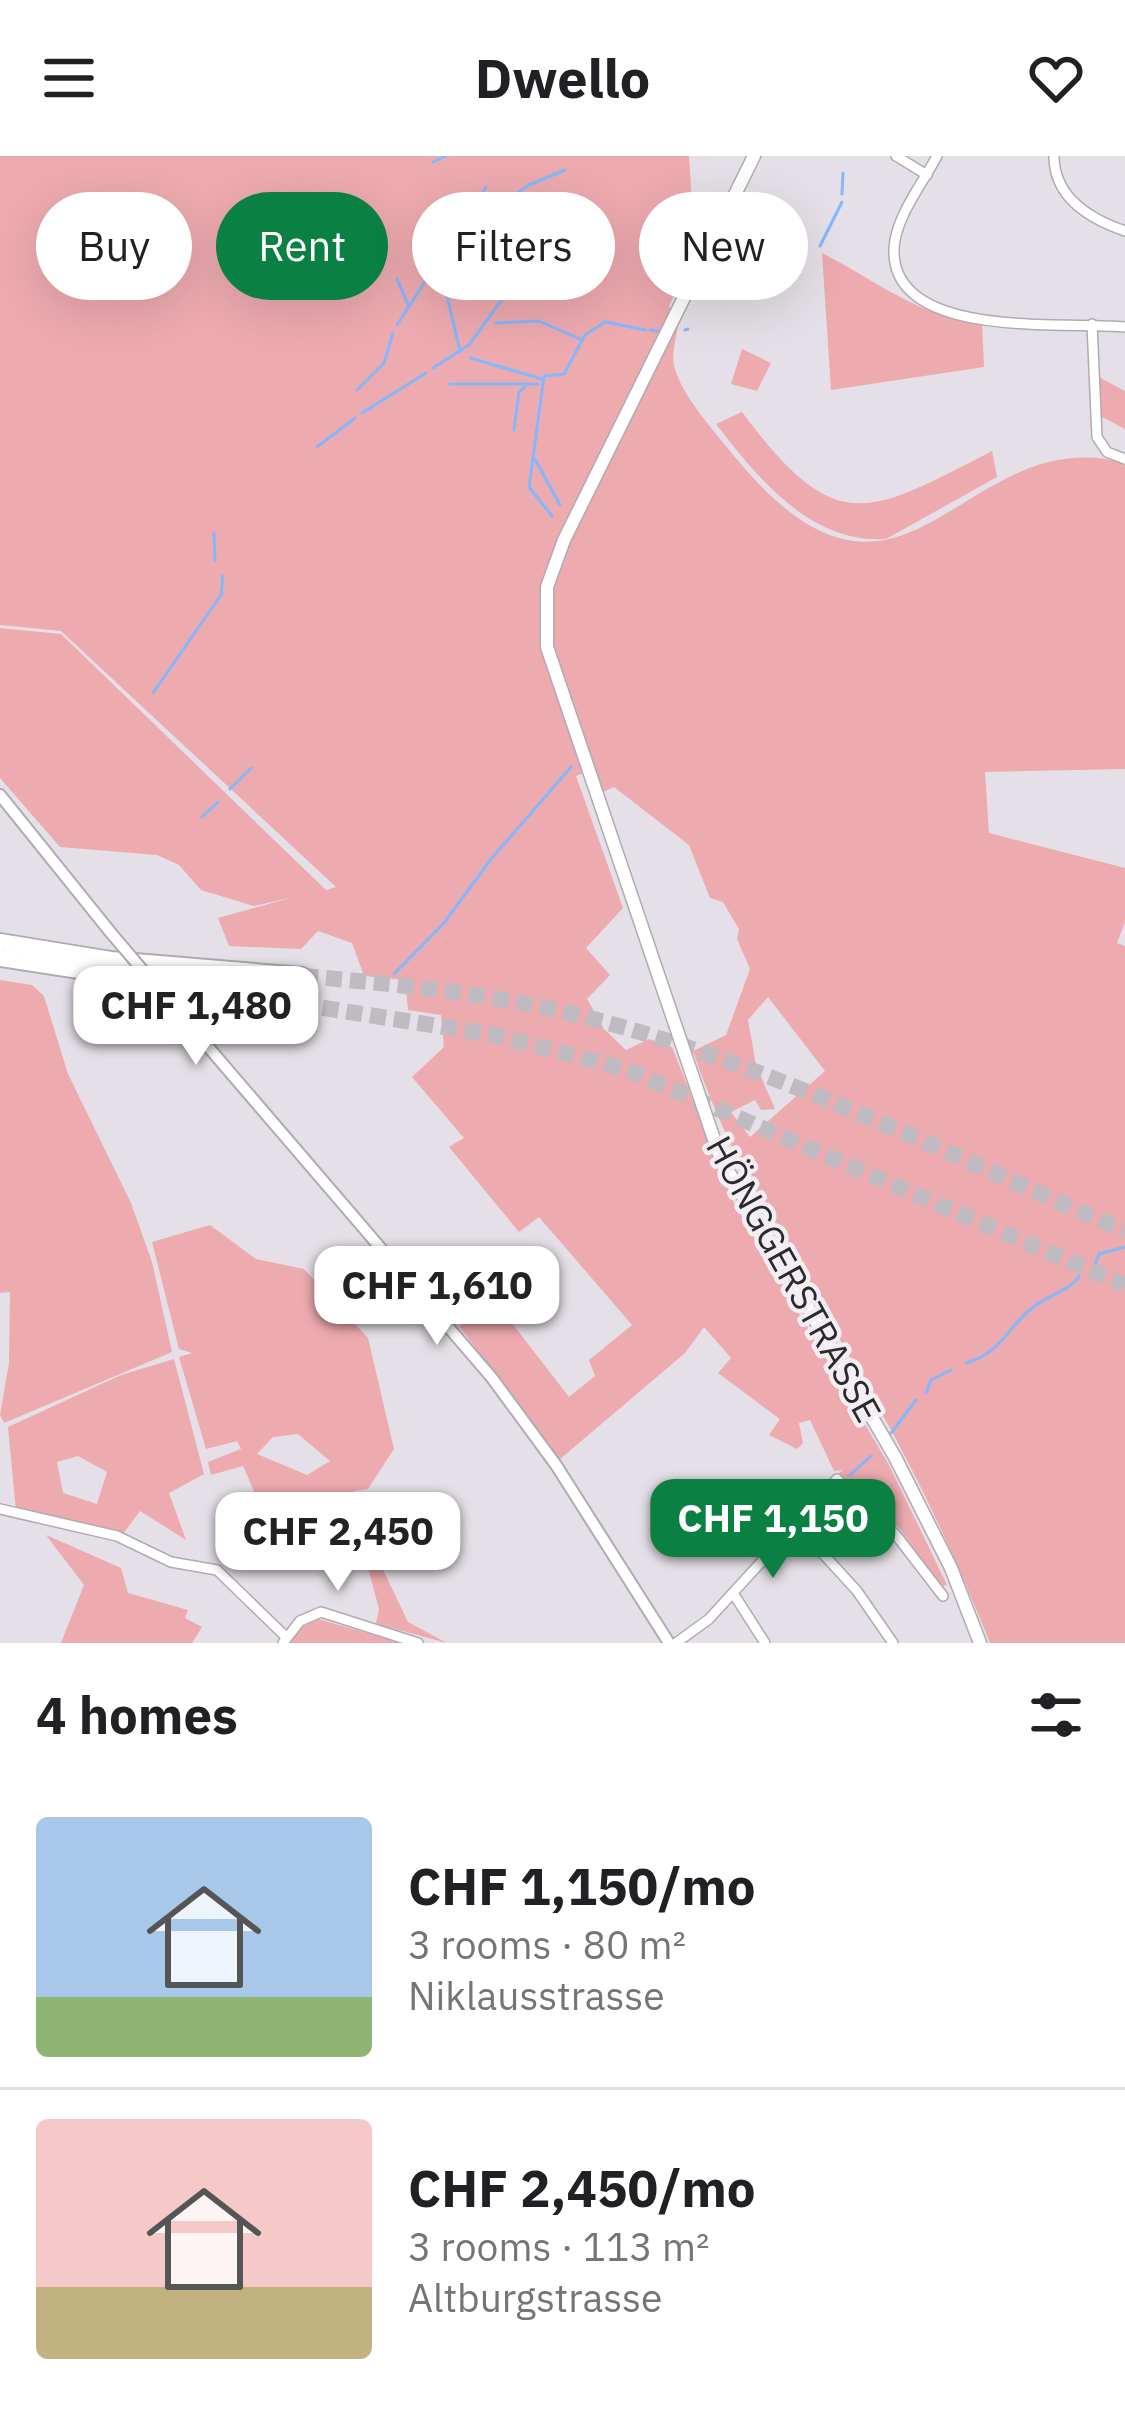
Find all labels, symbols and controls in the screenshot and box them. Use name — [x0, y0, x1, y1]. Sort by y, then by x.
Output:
text: Dwello — [475, 43, 650, 113]
icon: menu — [36, 45, 102, 111]
icon: heart — [1023, 45, 1089, 111]
chip: Buy — [36, 192, 192, 300]
chip: Rent — [216, 192, 388, 300]
chip: Filters — [412, 192, 615, 300]
chip: New — [639, 192, 808, 300]
pin: CHF 1,480 — [59, 966, 333, 1068]
text: CHF 1,480 — [100, 979, 292, 1030]
street label: HÖNGGERSTRASSE — [696, 1127, 893, 1430]
pin: CHF 1,610 — [300, 1246, 574, 1348]
text: CHF 1,610 — [341, 1259, 533, 1310]
pin: CHF 1,150 — [636, 1479, 910, 1581]
pin: CHF 2,450 — [201, 1492, 475, 1594]
text: CHF 1,150 — [677, 1492, 869, 1543]
text: CHF 2,450 — [242, 1505, 434, 1556]
text: 4 homes — [36, 1682, 238, 1748]
icon: filters — [1023, 1682, 1089, 1748]
text: CHF 1,150/mo — [408, 1853, 756, 1919]
icon: home — [132, 1865, 276, 2009]
text: 3 rooms · 80 m² — [408, 1919, 686, 1970]
text: Niklausstrasse — [408, 1970, 665, 2021]
text: CHF 2,450/mo — [408, 2155, 756, 2221]
icon: home — [132, 2167, 276, 2311]
text: 3 rooms · 113 m² — [408, 2221, 710, 2272]
text: Altburgstrasse — [408, 2272, 662, 2323]

